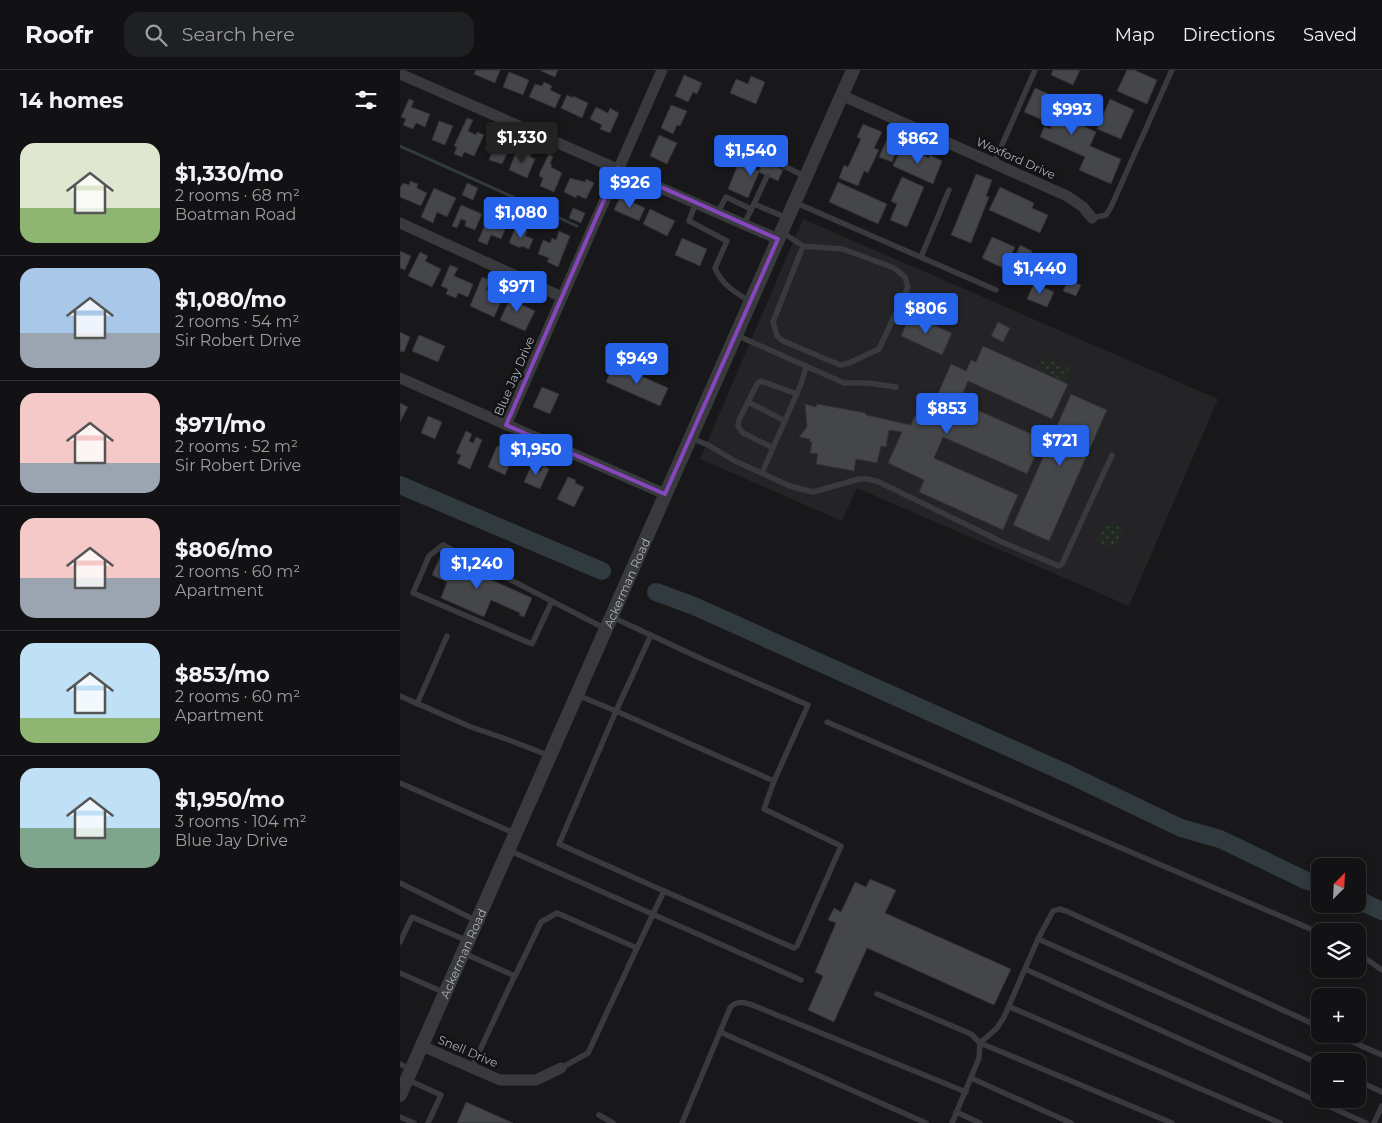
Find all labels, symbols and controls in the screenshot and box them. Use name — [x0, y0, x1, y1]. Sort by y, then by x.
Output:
search box — [124, 12, 474, 57]
text: Roofr — [25, 20, 94, 49]
icon: search — [142, 21, 170, 49]
text: Search here — [182, 23, 295, 46]
text: Map — [1115, 24, 1155, 46]
text: Directions — [1183, 24, 1275, 46]
text: Saved — [1303, 24, 1357, 46]
icon: filters — [352, 86, 380, 114]
text: 14 homes — [20, 88, 124, 113]
pin: $993 — [1042, 93, 1102, 136]
text: $993 — [1052, 100, 1092, 119]
pin: $1,330 — [481, 122, 563, 164]
pin: $862 — [888, 122, 948, 165]
text: $1,330 — [497, 128, 547, 147]
text: $862 — [898, 129, 938, 148]
pin: $1,540 — [710, 134, 792, 177]
street label: Wexford Drive — [974, 134, 1058, 182]
text: $1,540 — [725, 141, 777, 160]
text: $1,330/mo — [175, 161, 284, 186]
icon: home — [60, 163, 120, 223]
pin: $926 — [600, 166, 660, 209]
text: $926 — [610, 173, 650, 192]
text: 2 rooms · 68 m² — [175, 186, 300, 205]
pin: $1,080 — [480, 196, 562, 239]
text: $1,080 — [495, 203, 547, 222]
text: Boatman Road — [175, 205, 296, 224]
pin: $1,440 — [999, 252, 1081, 295]
text: $1,440 — [1013, 259, 1067, 278]
pin: $971 — [487, 270, 547, 313]
text: $971 — [499, 277, 535, 296]
text: $1,080/mo — [175, 287, 286, 312]
icon: home — [60, 288, 120, 348]
pin: $806 — [896, 292, 956, 335]
text: $806 — [905, 299, 947, 318]
text: 2 rooms · 54 m² — [175, 312, 299, 331]
text: Sir Robert Drive — [175, 331, 301, 350]
street label: Blue Jay Drive — [491, 334, 537, 418]
pin: $949 — [607, 342, 667, 385]
text: $949 — [616, 349, 658, 368]
pin: $853 — [917, 392, 977, 435]
text: $853 — [927, 399, 967, 418]
text: $971/mo — [175, 412, 266, 437]
icon: home — [60, 413, 120, 473]
pin: $721 — [1030, 424, 1090, 467]
text: $721 — [1042, 431, 1078, 450]
pin: $1,950 — [495, 434, 577, 476]
text: 2 rooms · 52 m² — [175, 437, 298, 456]
text: $1,950 — [510, 440, 562, 459]
text: Sir Robert Drive — [175, 456, 301, 475]
street label: Ackerman Road — [600, 536, 653, 630]
text: $806/mo — [175, 537, 273, 562]
icon: home — [60, 538, 120, 598]
pin: $1,240 — [436, 548, 518, 590]
text: $1,240 — [451, 554, 503, 573]
text: 2 rooms · 60 m² — [175, 562, 300, 581]
text: Apartment — [175, 581, 264, 600]
text: $853/mo — [175, 662, 270, 687]
icon: home — [60, 663, 120, 723]
text: 2 rooms · 60 m² — [175, 687, 300, 706]
text: Apartment — [175, 706, 264, 725]
text: $1,950/mo — [175, 787, 284, 812]
icon: home — [60, 788, 120, 848]
text: 3 rooms · 104 m² — [175, 812, 307, 831]
text: Blue Jay Drive — [175, 831, 288, 850]
north arrow — [1311, 858, 1366, 912]
map controls — [1311, 858, 1366, 1108]
street label: Ackerman Road — [436, 906, 489, 1000]
button: layers — [1311, 923, 1366, 978]
button: + — [1311, 988, 1366, 1043]
street label: Snell Drive — [436, 1032, 500, 1070]
button: − — [1311, 1053, 1366, 1108]

